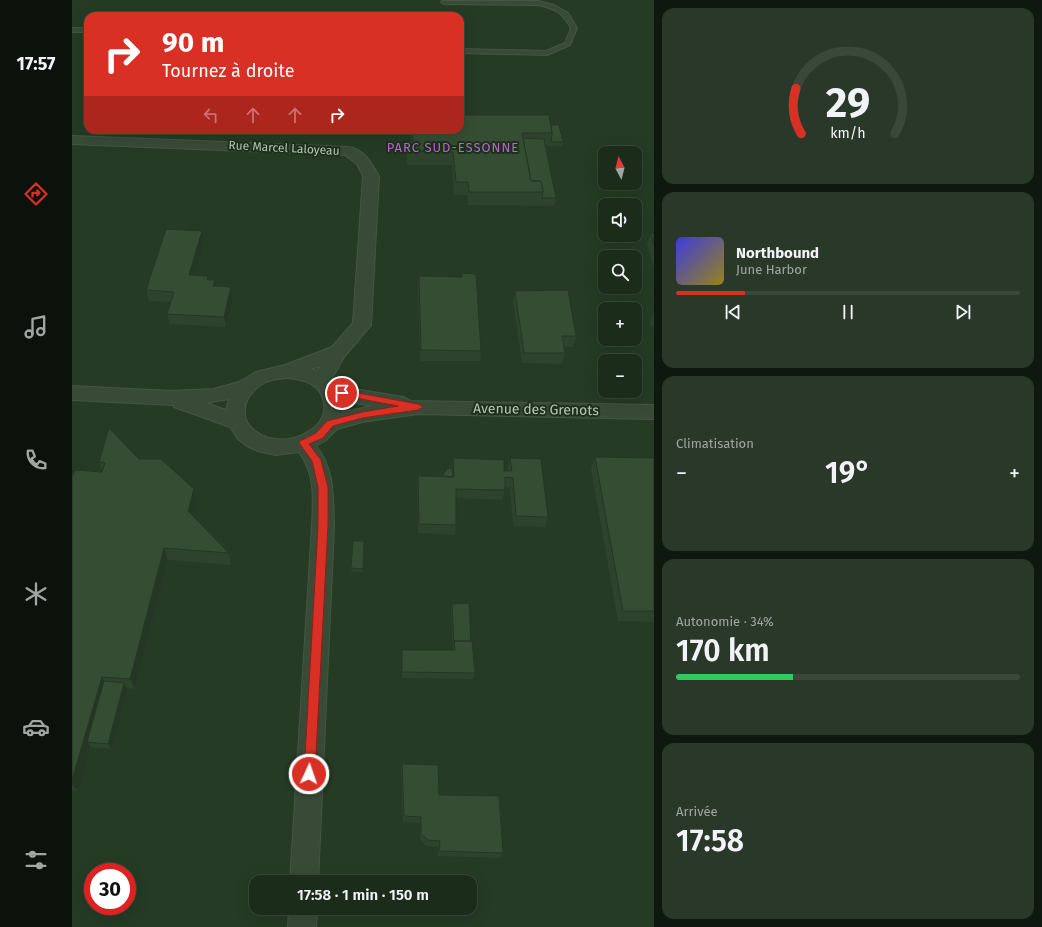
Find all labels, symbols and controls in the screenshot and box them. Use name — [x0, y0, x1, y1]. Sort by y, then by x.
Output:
text: 90 m — [162, 26, 224, 59]
icon: right — [96, 28, 148, 80]
text: 17:57 — [17, 53, 55, 75]
text: Tournez à droite — [162, 60, 294, 82]
text: 29 — [826, 78, 870, 128]
icon: left — [200, 104, 222, 126]
icon: ahead — [242, 104, 264, 126]
icon: ahead — [284, 104, 306, 126]
icon: right — [326, 104, 348, 126]
text: km/h — [830, 124, 866, 141]
street label: Rue Marcel Laloyeau — [228, 138, 340, 158]
district label: PARC SUD-ESSONNE — [387, 140, 519, 155]
north arrow — [598, 146, 642, 190]
map controls — [598, 146, 642, 398]
icon: directions — [22, 180, 50, 208]
button: sound — [598, 198, 642, 242]
text: Northbound — [736, 244, 819, 262]
button: search — [598, 250, 642, 294]
text: June Harbor — [736, 262, 807, 277]
icon: previous — [722, 301, 744, 323]
icon: pause — [837, 301, 859, 323]
icon: next — [952, 301, 974, 323]
button: + — [598, 302, 642, 346]
icon: music — [22, 313, 50, 341]
button: − — [598, 354, 642, 398]
pin — [325, 376, 359, 410]
icon: arrive — [331, 382, 353, 404]
street label: Avenue des Grenots — [473, 400, 600, 419]
text: Climatisation — [676, 436, 754, 451]
icon: phone — [22, 446, 50, 474]
text: 19° — [825, 455, 871, 491]
text: − — [676, 460, 687, 487]
text: + — [1009, 460, 1020, 487]
icon: climate — [22, 580, 50, 608]
text: Autonomie · 34% — [676, 614, 774, 629]
text: 170 km — [676, 633, 770, 669]
icon: car — [22, 713, 50, 741]
position arrow — [288, 753, 330, 795]
text: Arrivée — [676, 804, 718, 819]
text: 17:58 — [676, 823, 744, 859]
icon: filters — [22, 846, 50, 874]
speed limit sign: 30 — [84, 863, 136, 915]
text: 17:58 · 1 min · 150 m — [297, 886, 429, 904]

